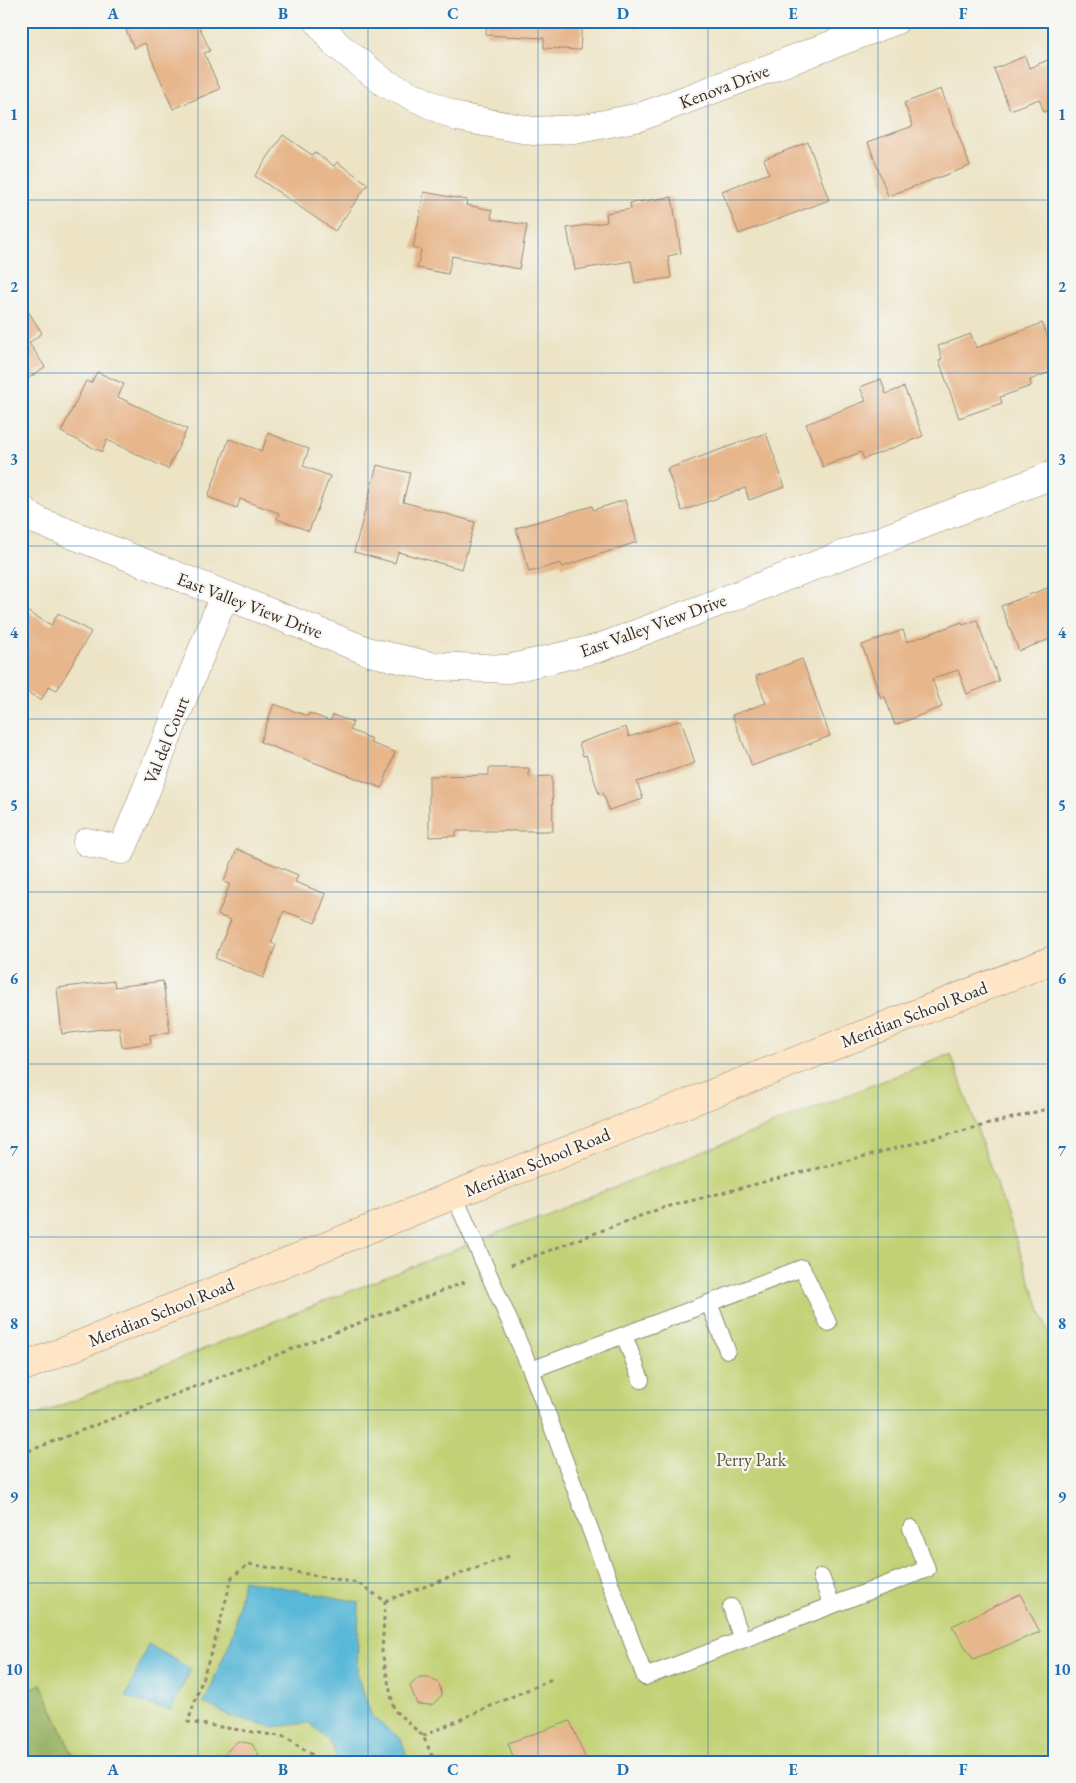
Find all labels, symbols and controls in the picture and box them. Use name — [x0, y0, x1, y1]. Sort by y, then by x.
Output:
text: A — [106, 3, 119, 24]
text: B — [278, 3, 288, 24]
text: C — [447, 3, 459, 24]
text: D — [617, 3, 629, 24]
text: E — [788, 3, 798, 24]
text: F — [959, 3, 968, 24]
street label: Kenova Drive — [676, 58, 772, 114]
text: 1 — [10, 104, 18, 125]
text: 1 — [1058, 104, 1066, 125]
text: 2 — [10, 276, 19, 297]
text: 2 — [1058, 276, 1067, 297]
text: 3 — [10, 449, 18, 470]
text: 3 — [1058, 449, 1066, 470]
street label: East Valley View Drive — [174, 567, 326, 643]
street label: East Valley View Drive — [577, 588, 729, 662]
text: 4 — [10, 622, 19, 643]
text: 4 — [1058, 622, 1067, 643]
street label: Val del Court — [138, 693, 194, 787]
text: 5 — [10, 795, 18, 816]
text: 5 — [1058, 795, 1066, 816]
text: 6 — [10, 968, 19, 989]
text: 6 — [1058, 968, 1067, 989]
street label: Meridian School Road — [837, 975, 991, 1053]
street label: Meridian School Road — [461, 1122, 614, 1202]
text: 7 — [10, 1140, 19, 1161]
text: 7 — [1058, 1140, 1067, 1161]
street label: Meridian School Road — [85, 1272, 238, 1352]
text: 8 — [10, 1313, 18, 1334]
text: 8 — [1058, 1313, 1066, 1334]
park label: Perry Park — [716, 1448, 787, 1471]
text: 9 — [10, 1486, 19, 1507]
text: 9 — [1058, 1486, 1067, 1507]
text: 10 — [6, 1659, 23, 1680]
text: 10 — [1054, 1659, 1071, 1680]
text: A — [106, 1759, 119, 1780]
text: B — [278, 1759, 288, 1780]
text: C — [447, 1759, 459, 1780]
text: D — [617, 1759, 629, 1780]
text: E — [788, 1759, 798, 1780]
text: F — [959, 1759, 968, 1780]

